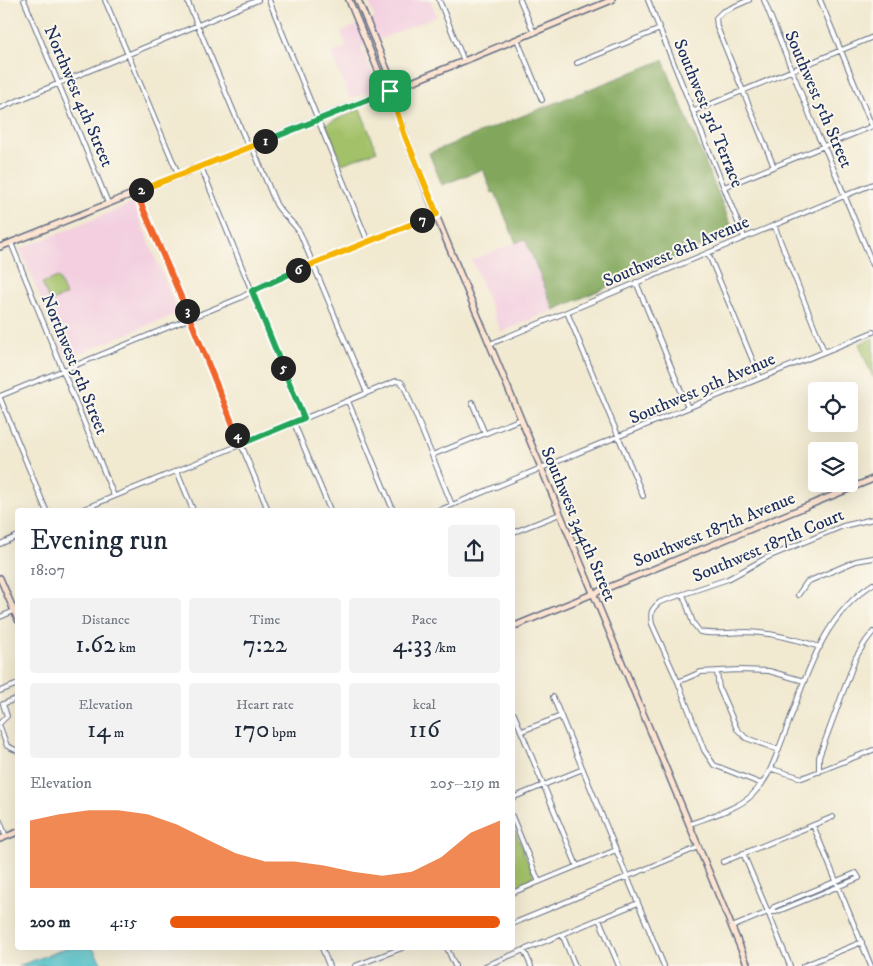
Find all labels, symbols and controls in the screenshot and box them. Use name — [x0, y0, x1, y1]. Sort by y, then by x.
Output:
street label: Northwest 4th Street — [38, 22, 118, 171]
street label: Southwest 5th Street — [779, 27, 857, 172]
street label: Southwest 3rd Terrace — [668, 36, 748, 191]
pin — [369, 70, 411, 112]
icon: arrive — [376, 77, 404, 105]
pin: 1 — [252, 128, 278, 154]
text: 1 — [263, 132, 268, 150]
pin: 2 — [128, 178, 154, 202]
text: 2 — [138, 181, 145, 199]
pin: 7 — [410, 208, 434, 232]
text: 7 — [419, 211, 426, 229]
street label: Southwest 8th Avenue — [600, 211, 753, 293]
pin: 6 — [286, 258, 310, 282]
text: 6 — [295, 261, 302, 279]
street label: Northwest 5th Street — [36, 291, 112, 438]
pin: 3 — [174, 298, 200, 324]
text: 3 — [185, 302, 190, 320]
street label: Southwest 9th Avenue — [626, 348, 779, 430]
pin: 5 — [270, 356, 296, 380]
text: 5 — [280, 359, 287, 377]
map controls — [808, 382, 858, 492]
button: locate — [808, 382, 858, 432]
pin: 4 — [224, 422, 250, 448]
text: 4 — [233, 426, 242, 444]
button: layers — [808, 442, 858, 492]
street label: Southwest 344th Street — [536, 444, 621, 605]
street label: Southwest 187th Avenue — [630, 487, 799, 572]
street label: Southwest 187th Court — [689, 504, 848, 588]
text: Evening run — [30, 523, 168, 558]
button: share — [448, 525, 500, 577]
text: 18:07 — [30, 560, 65, 580]
text: Distance — [82, 611, 130, 629]
text: Time — [250, 611, 280, 629]
text: Pace — [411, 611, 437, 629]
text: 1.62 — [75, 629, 116, 660]
text: 7:22 — [243, 629, 287, 660]
text: 4:33 — [392, 629, 432, 660]
text: km — [116, 639, 136, 657]
text: /km — [432, 639, 456, 657]
text: Elevation — [79, 696, 133, 714]
text: Heart rate — [236, 696, 294, 714]
text: kcal — [413, 696, 436, 714]
text: 14 — [87, 714, 111, 745]
text: 170 — [234, 714, 269, 745]
text: 116 — [409, 714, 440, 745]
text: m — [111, 724, 124, 742]
text: bpm — [269, 724, 296, 742]
text: Elevation — [30, 773, 92, 793]
text: 205–219 m — [430, 773, 500, 793]
text: 200 m — [30, 912, 71, 932]
text: 4:15 — [110, 912, 137, 932]

